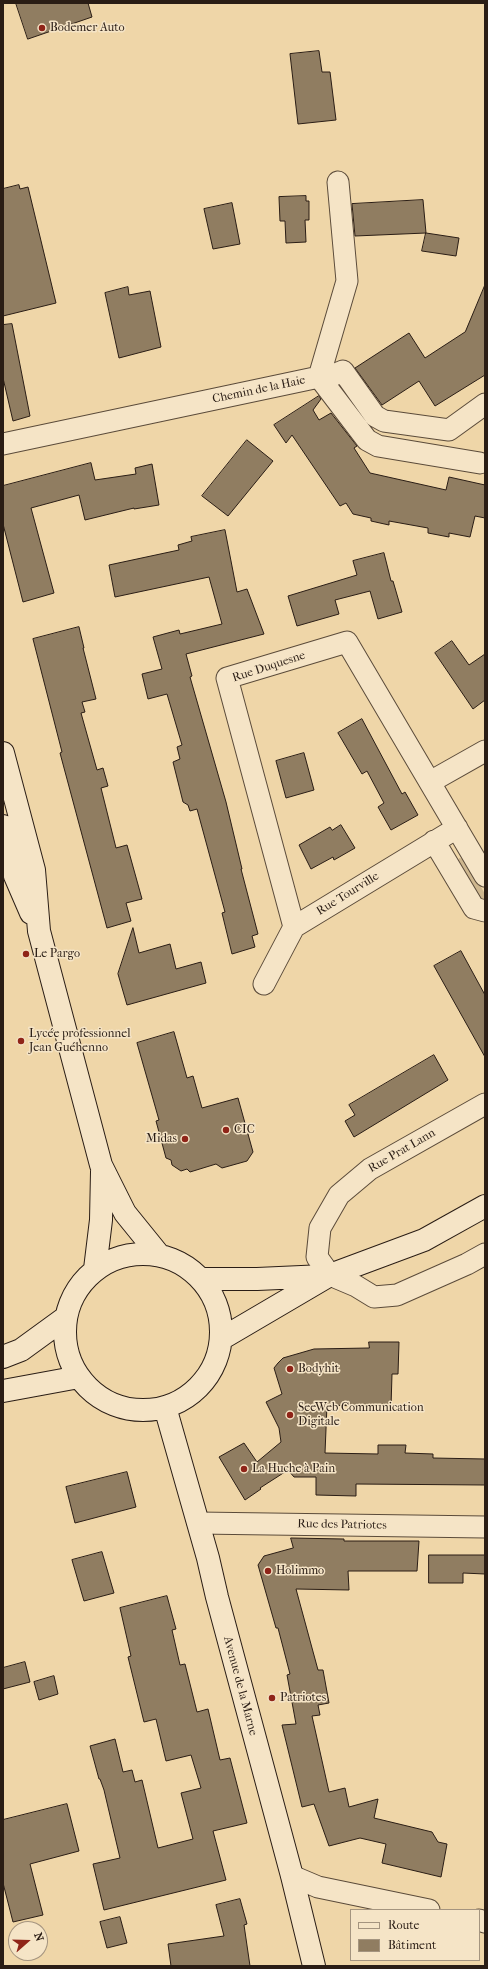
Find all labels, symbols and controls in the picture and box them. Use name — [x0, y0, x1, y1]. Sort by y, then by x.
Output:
place label: Bodemer Auto — [50, 21, 125, 35]
marker: Bodemer Auto — [37, 23, 47, 33]
street label: Chemin de la Haie — [211, 373, 307, 407]
street label: Rue Duquesne — [231, 648, 307, 686]
street label: Rue Tourville — [314, 869, 382, 919]
place label: Le Pargo — [34, 947, 80, 961]
marker: Le Pargo — [21, 949, 31, 959]
place label: Lycée professionnel Jean Guéhenno — [29, 1027, 130, 1055]
marker: Lycée professionnel Jean Guéhenno — [16, 1036, 26, 1046]
place label: CIC — [234, 1123, 255, 1137]
marker: CIC — [221, 1125, 231, 1135]
street label: Rue Prat Lann — [366, 1126, 438, 1176]
place label: Midas — [146, 1132, 177, 1146]
marker: Midas — [180, 1134, 190, 1144]
place label: Bodyhit — [298, 1362, 339, 1376]
marker: Bodyhit — [285, 1364, 295, 1374]
place label: SeeWeb Communication Digitale — [298, 1401, 424, 1429]
marker: SeeWeb Communication Digitale — [285, 1410, 295, 1420]
place label: La Huche à Pain — [252, 1462, 335, 1476]
marker: La Huche à Pain — [239, 1464, 249, 1474]
street label: Rue des Patriotes — [297, 1517, 387, 1533]
place label: Holimmo — [276, 1564, 324, 1578]
marker: Holimmo — [263, 1566, 273, 1576]
street label: Avenue de la Marne — [220, 1635, 260, 1737]
place label: Patriotes — [280, 1691, 326, 1705]
marker: Patriotes — [267, 1693, 277, 1703]
legend — [350, 1909, 480, 1961]
text: Route — [388, 1918, 420, 1932]
north arrow — [8, 1921, 48, 1961]
text: N — [31, 1931, 46, 1943]
text: Bâtiment — [388, 1938, 436, 1952]

